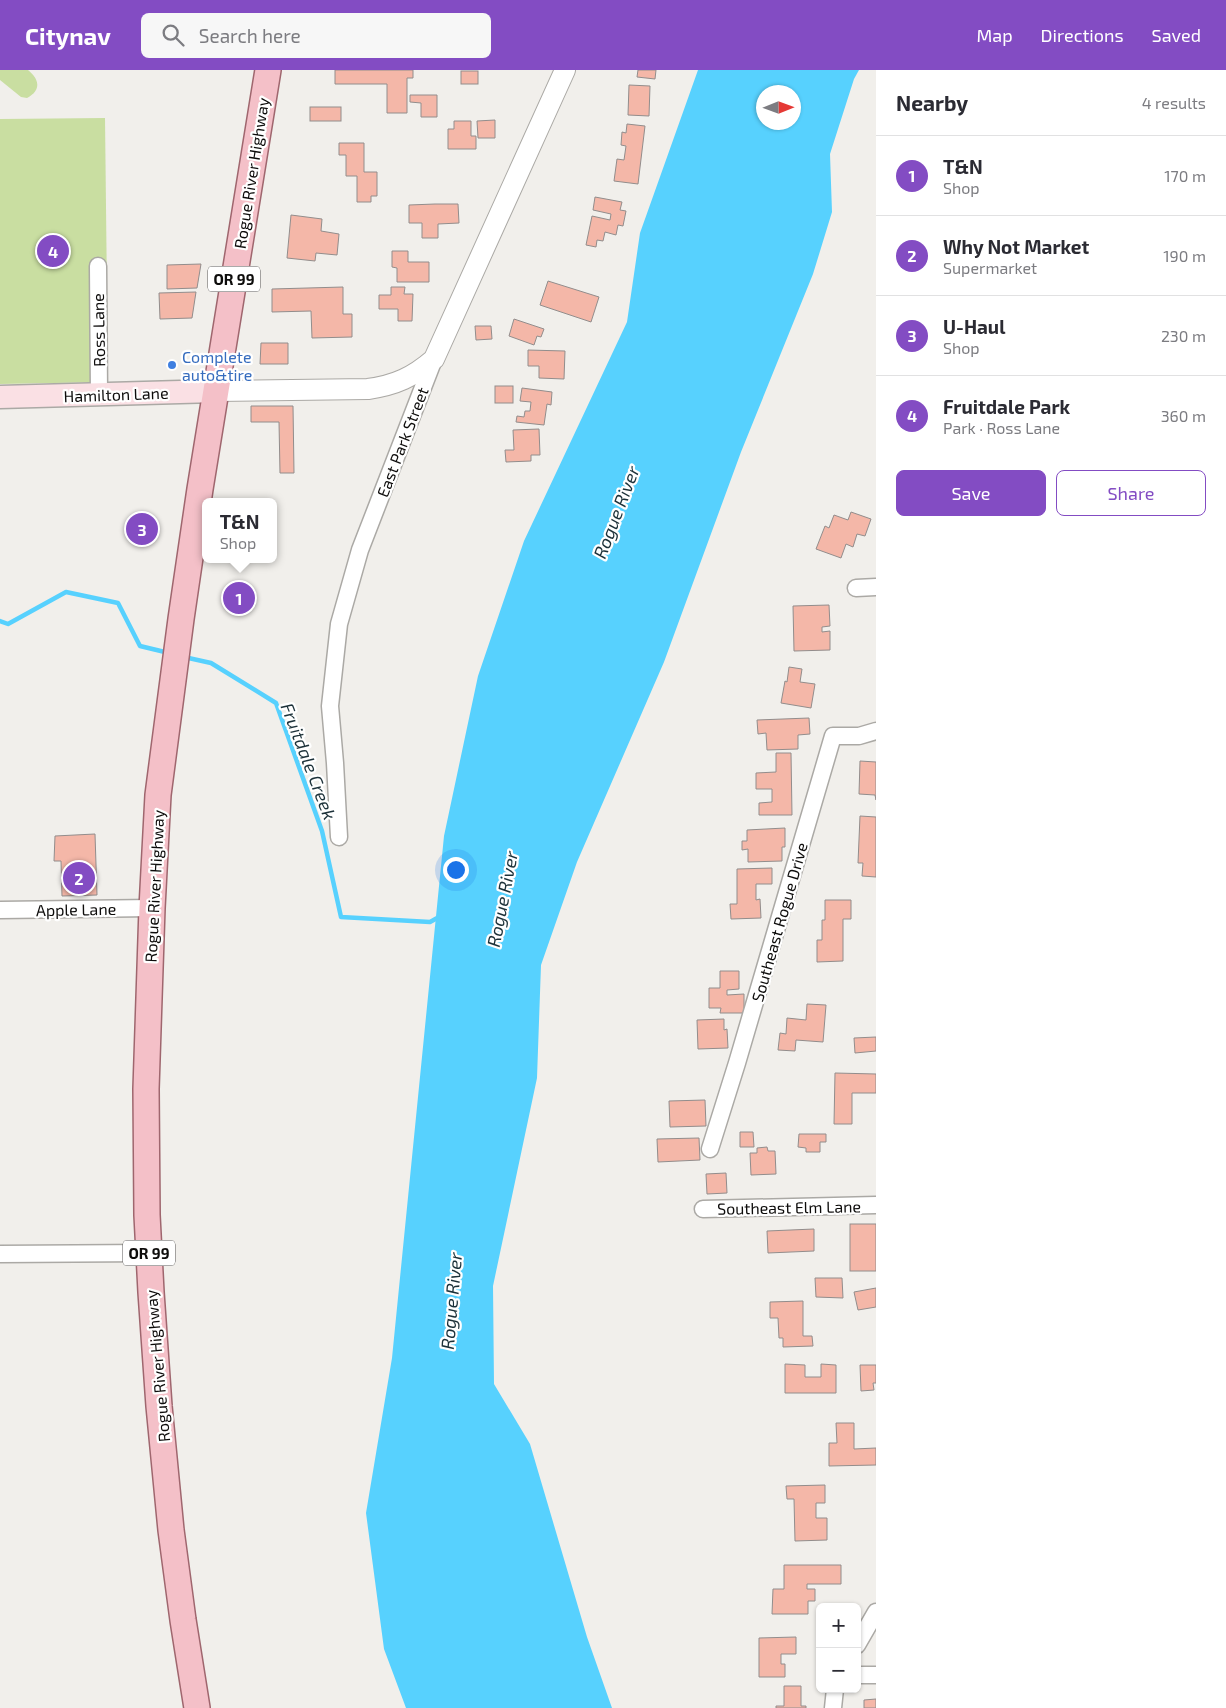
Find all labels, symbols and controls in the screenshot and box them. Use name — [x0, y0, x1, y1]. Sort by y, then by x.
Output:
search box — [141, 13, 491, 58]
text: Citynav — [25, 21, 111, 50]
icon: search — [159, 21, 187, 49]
text: Search here — [199, 24, 301, 47]
text: Map — [976, 24, 1013, 46]
text: Directions — [1041, 24, 1124, 46]
text: Saved — [1152, 24, 1201, 46]
north arrow — [756, 85, 801, 130]
text: Nearby — [896, 90, 968, 115]
text: 4 results — [1142, 93, 1206, 112]
street label: Rogue River Highway — [230, 96, 272, 250]
text: T&N — [943, 155, 983, 178]
text: 1 — [909, 166, 915, 185]
text: 170 m — [1164, 166, 1206, 185]
text: Shop — [943, 178, 980, 197]
pin: 4 — [37, 232, 69, 270]
text: Why Not Market — [943, 235, 1089, 258]
text: 2 — [907, 246, 917, 265]
text: 190 m — [1163, 246, 1206, 265]
text: Supermarket — [943, 258, 1037, 277]
road number: OR 99 — [208, 266, 260, 292]
street label: Ross Lane — [88, 293, 108, 367]
text: U-Haul — [943, 315, 1005, 338]
text: 3 — [907, 326, 917, 345]
text: 230 m — [1161, 326, 1206, 345]
text: Shop — [943, 338, 980, 357]
place label: Complete auto&tire — [182, 347, 252, 384]
marker: Complete auto&tire — [166, 359, 178, 371]
street label: Hamilton Lane — [63, 383, 169, 405]
street label: East Park Street — [372, 384, 432, 500]
text: Fruitdale Park — [943, 395, 1070, 418]
text: 4 — [907, 406, 917, 425]
text: 360 m — [1161, 406, 1206, 425]
text: Park · Ross Lane — [943, 418, 1060, 437]
water label: Rogue River — [588, 462, 644, 561]
button: Save — [896, 470, 1046, 516]
button: Share — [1056, 470, 1206, 516]
popup — [202, 498, 277, 563]
pin: 3 — [126, 510, 158, 548]
text: T&N — [220, 510, 259, 533]
text: Shop — [220, 533, 256, 552]
pin: 1 — [223, 579, 255, 617]
water label: Fruitdale Creek — [277, 699, 341, 823]
street label: Rogue River Highway — [141, 809, 168, 963]
street label: Southeast Rogue Drive — [747, 840, 811, 1004]
water label: Rogue River — [482, 848, 522, 949]
your location — [443, 857, 469, 883]
pin: 2 — [63, 859, 95, 897]
street label: Apple Lane — [36, 899, 116, 919]
street label: Southeast Elm Lane — [717, 1196, 861, 1218]
road number: OR 99 — [123, 1240, 175, 1266]
water label: Rogue River — [436, 1251, 466, 1350]
street label: Rogue River Highway — [141, 1289, 173, 1443]
map controls — [816, 1603, 861, 1693]
button: + — [816, 1603, 861, 1648]
button: − — [816, 1648, 861, 1693]

